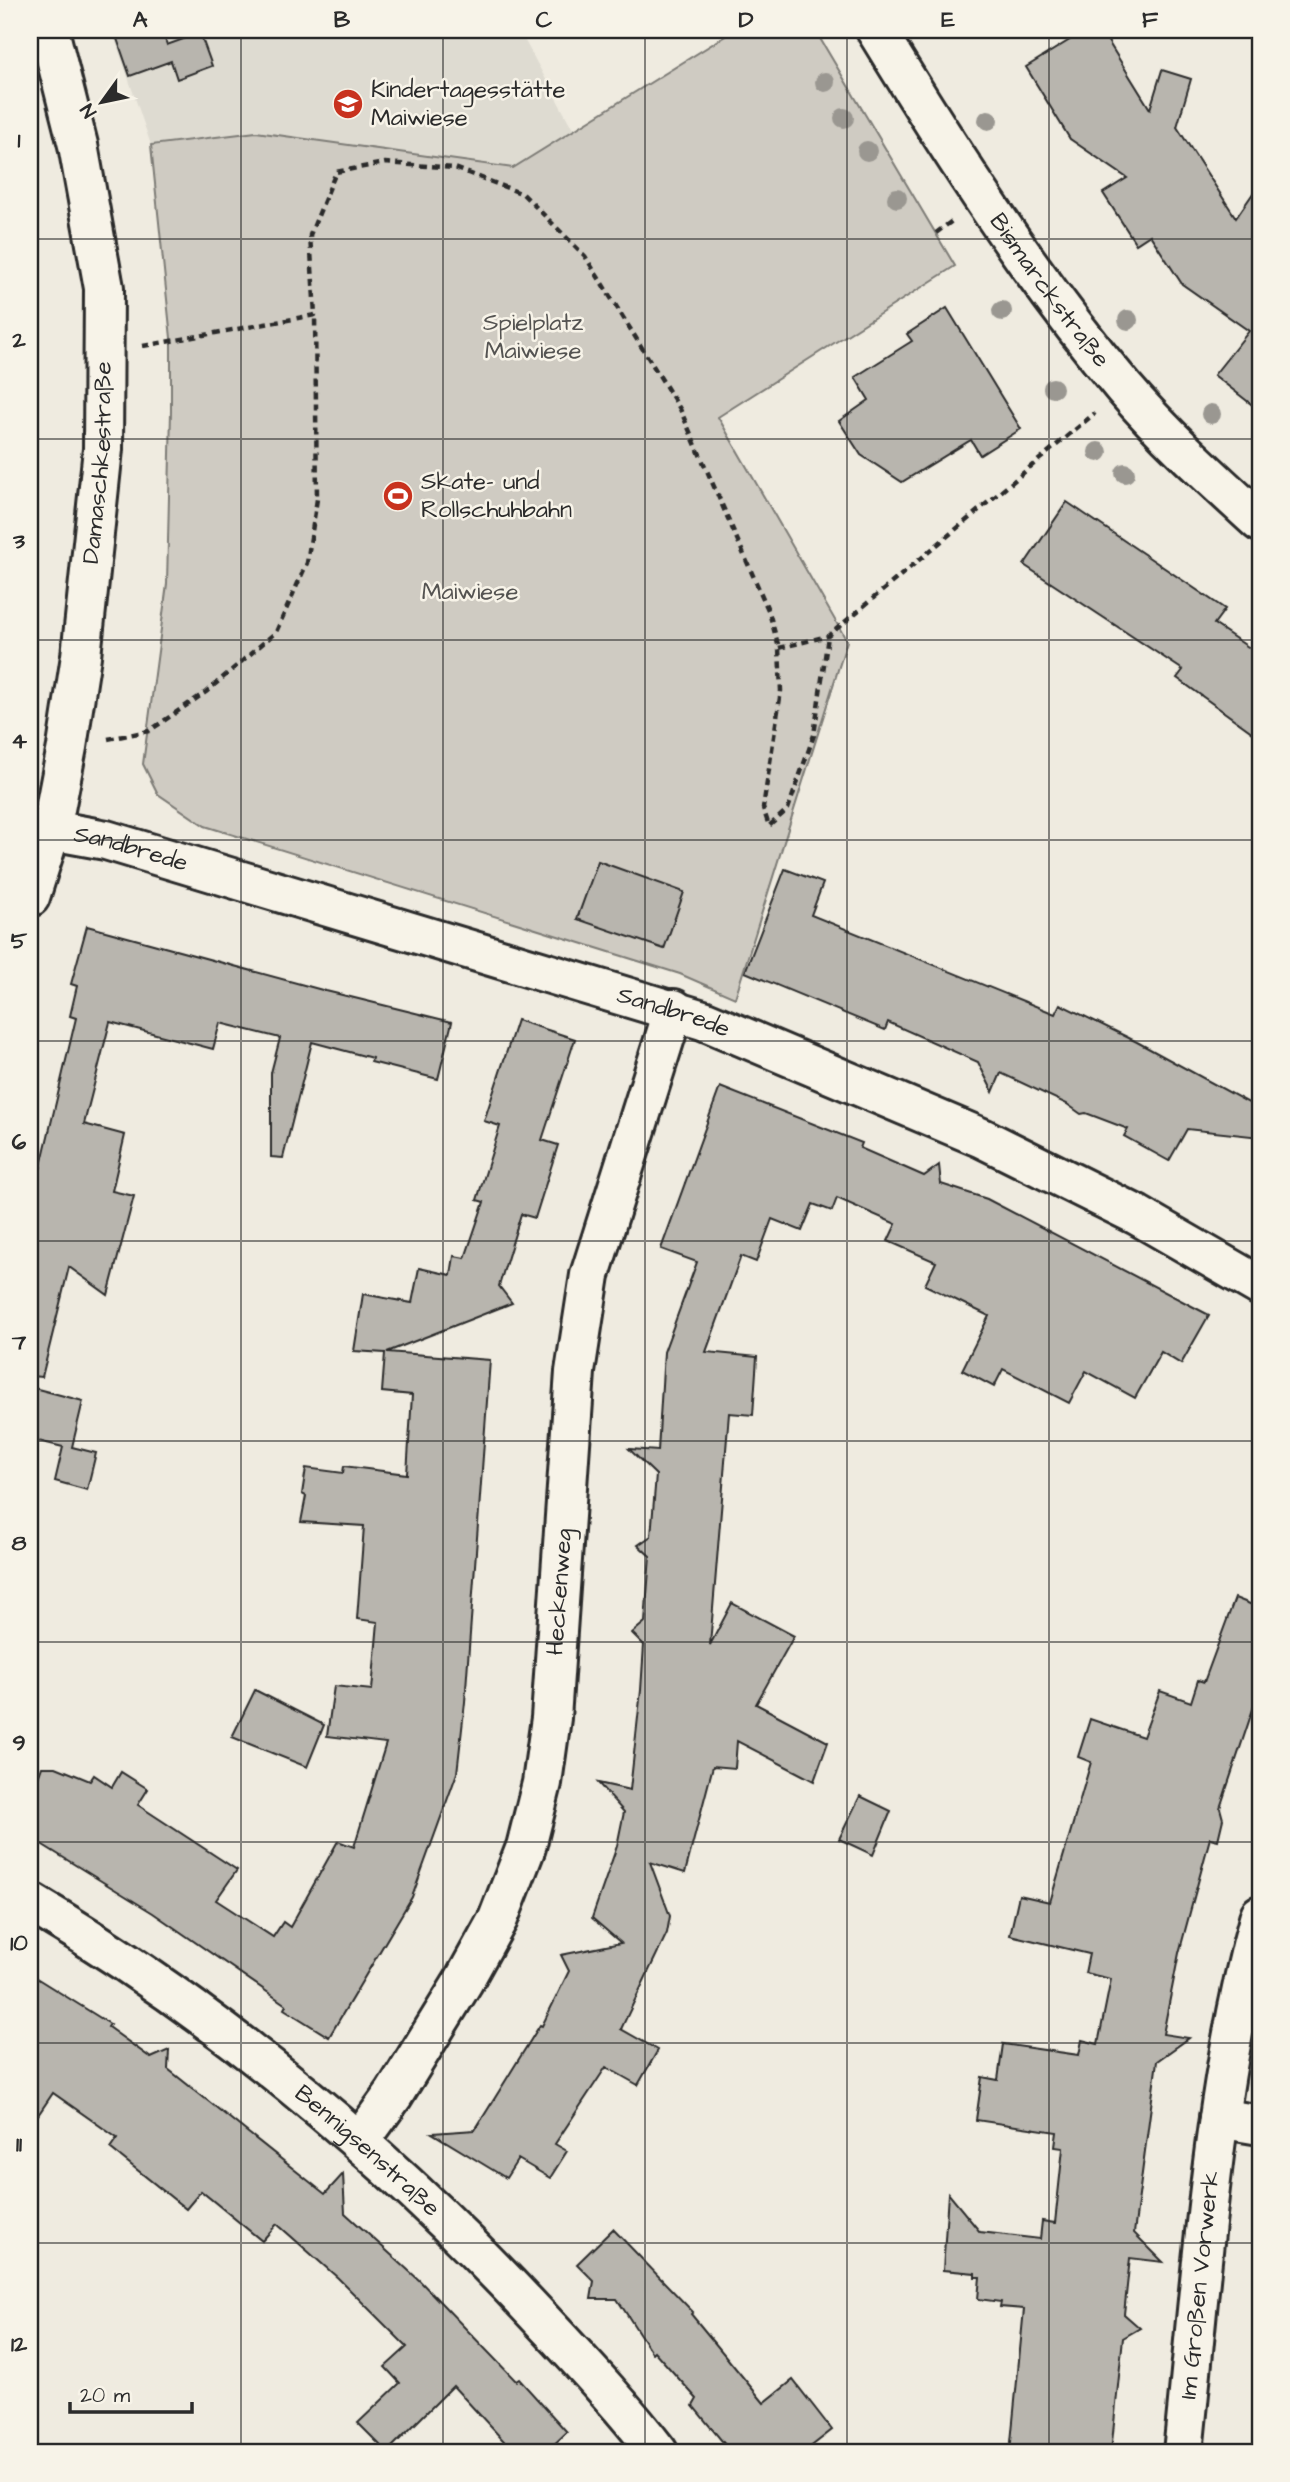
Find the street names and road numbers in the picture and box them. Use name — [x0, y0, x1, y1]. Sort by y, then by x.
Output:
street label: Bismarckstraße — [981, 207, 1118, 375]
street label: Damaschkestraße — [74, 361, 121, 566]
street label: Sandbrede — [71, 817, 192, 881]
street label: Sandbrede — [613, 978, 735, 1047]
street label: Heckenweg — [538, 1527, 582, 1656]
street label: Bennigsenstraße — [287, 2077, 448, 2225]
street label: Im Großen Vorwerk — [1171, 2169, 1229, 2401]

